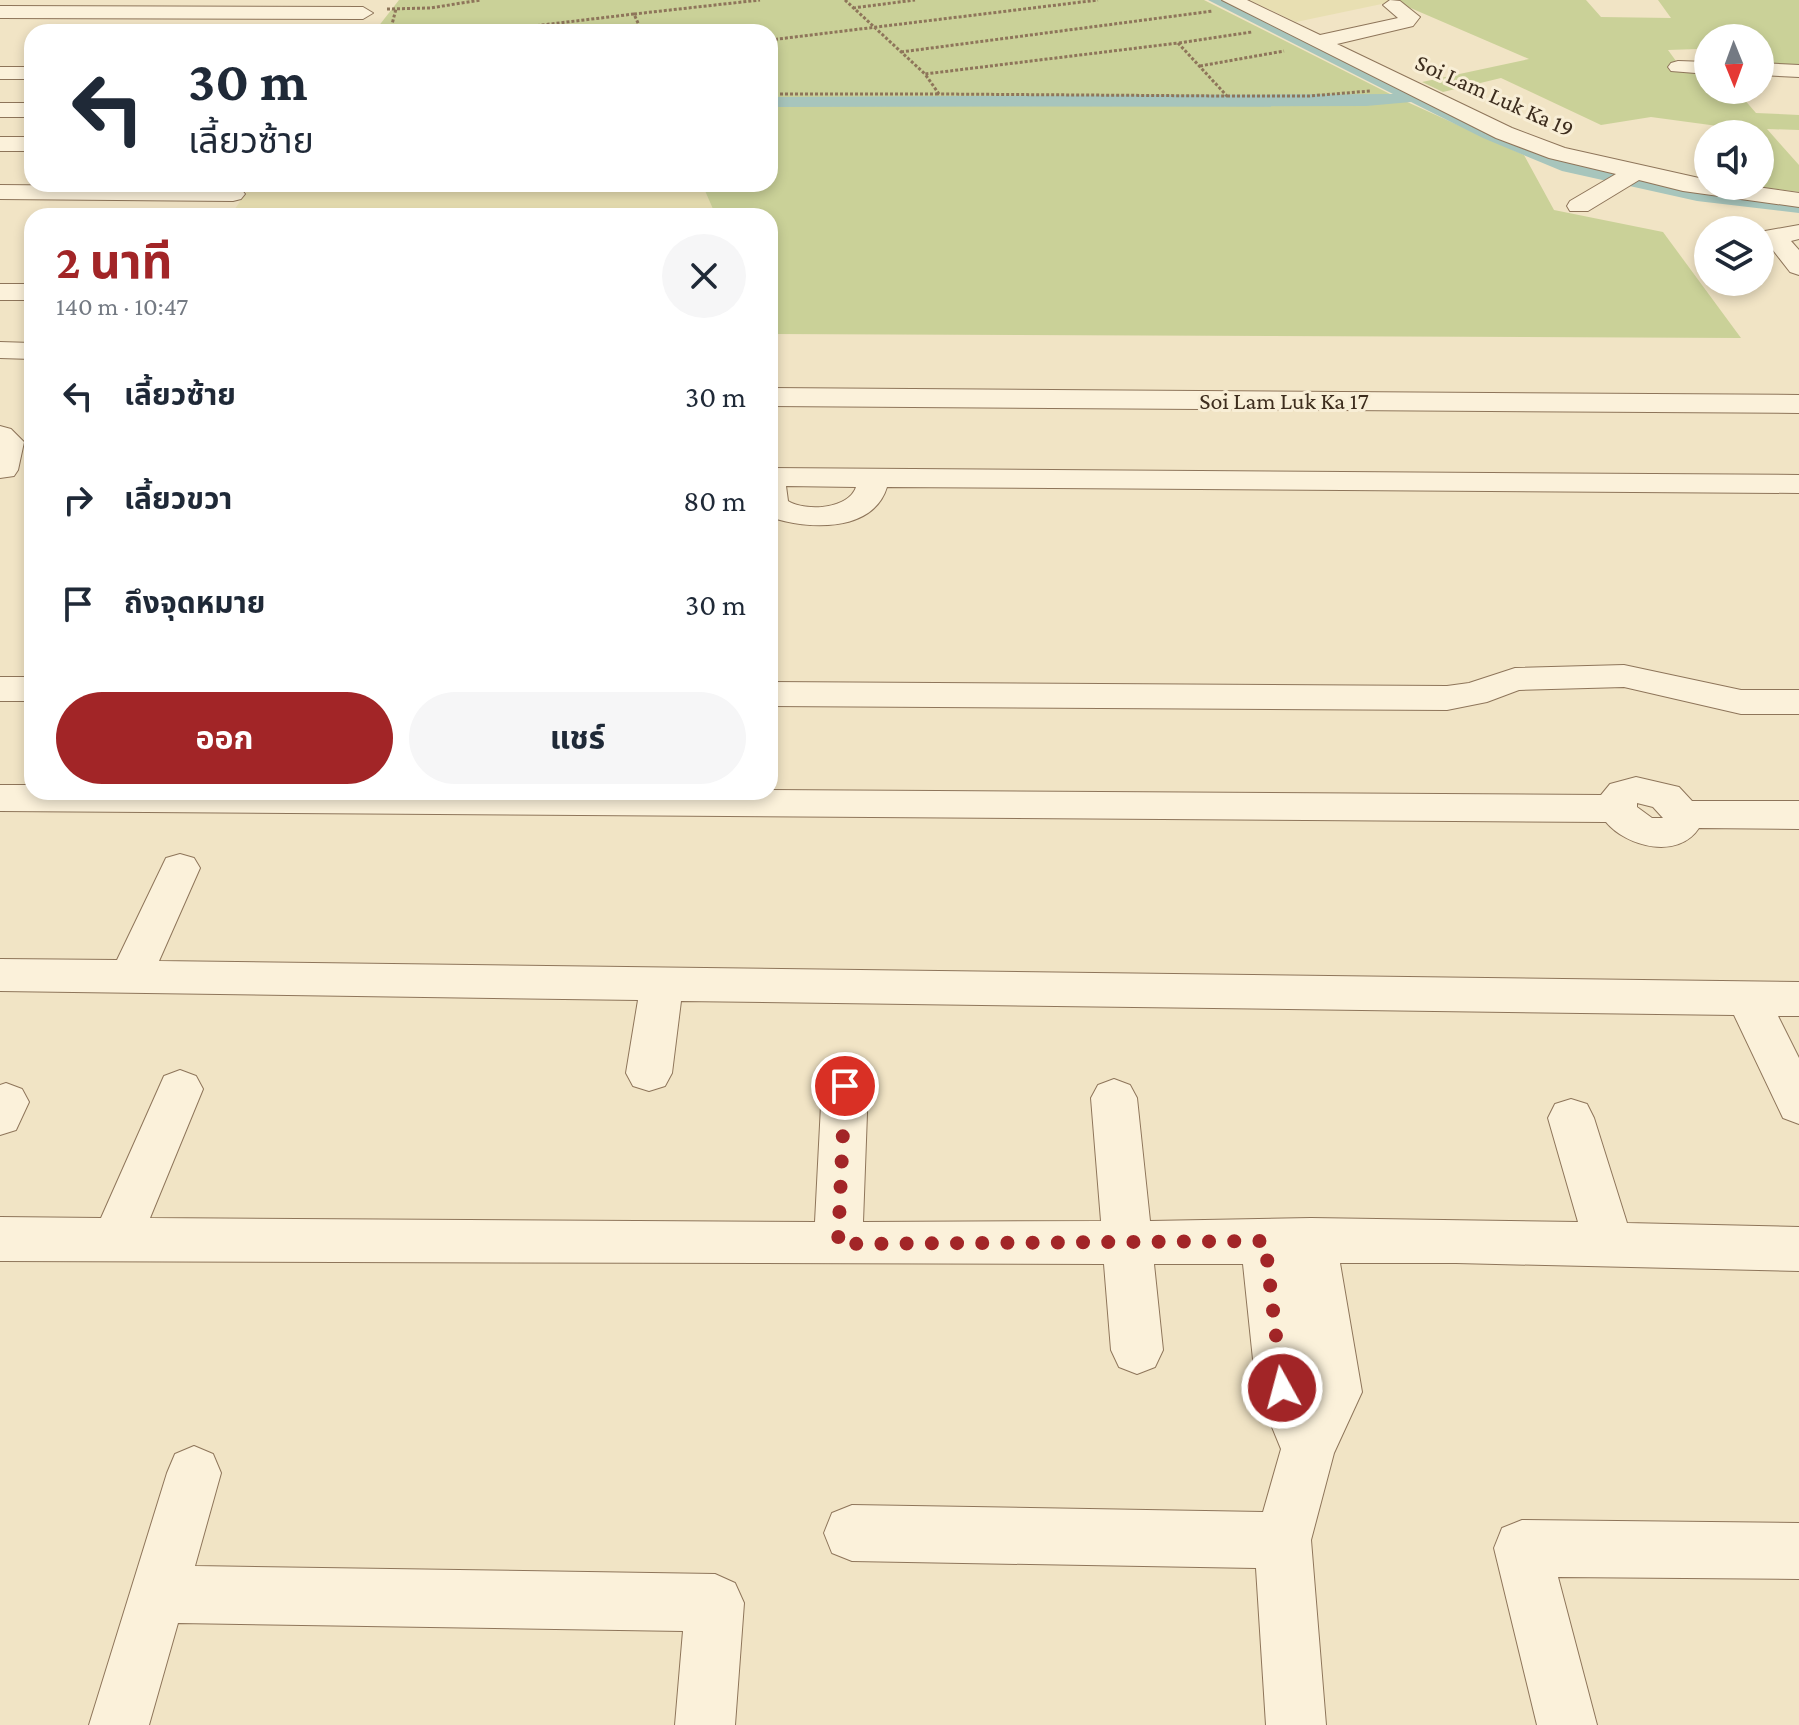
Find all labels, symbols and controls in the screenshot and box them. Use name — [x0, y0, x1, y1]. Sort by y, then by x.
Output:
north arrow — [1694, 24, 1774, 104]
map controls — [1694, 24, 1774, 296]
street label: Soi Lam Luk Ka 19 — [1412, 48, 1578, 142]
text: 30 m — [188, 50, 308, 112]
icon: left — [56, 56, 160, 160]
button: sound — [1694, 120, 1774, 200]
text: เลี้ยวซ้าย — [188, 121, 314, 161]
button: layers — [1694, 216, 1774, 296]
button: close — [662, 234, 746, 318]
text: 2 นาที — [56, 235, 173, 288]
text: 140 m · 10:47 — [56, 292, 188, 321]
icon: left — [56, 374, 100, 418]
text: เลี้ยวซ้าย — [124, 378, 236, 411]
text: 30 m — [685, 380, 746, 413]
street label: Soi Lam Luk Ka 17 — [1199, 387, 1369, 414]
icon: right — [56, 478, 100, 522]
text: เลี้ยวขวา — [124, 482, 232, 515]
text: 80 m — [683, 484, 746, 517]
icon: arrive — [56, 582, 100, 626]
text: ถึงจุดหมาย — [124, 586, 265, 619]
text: 30 m — [685, 588, 746, 621]
button: ออก — [56, 692, 393, 784]
button: แชร์ — [409, 692, 746, 784]
pin — [811, 1052, 879, 1120]
icon: arrive — [823, 1064, 867, 1108]
position arrow — [1240, 1346, 1324, 1430]

